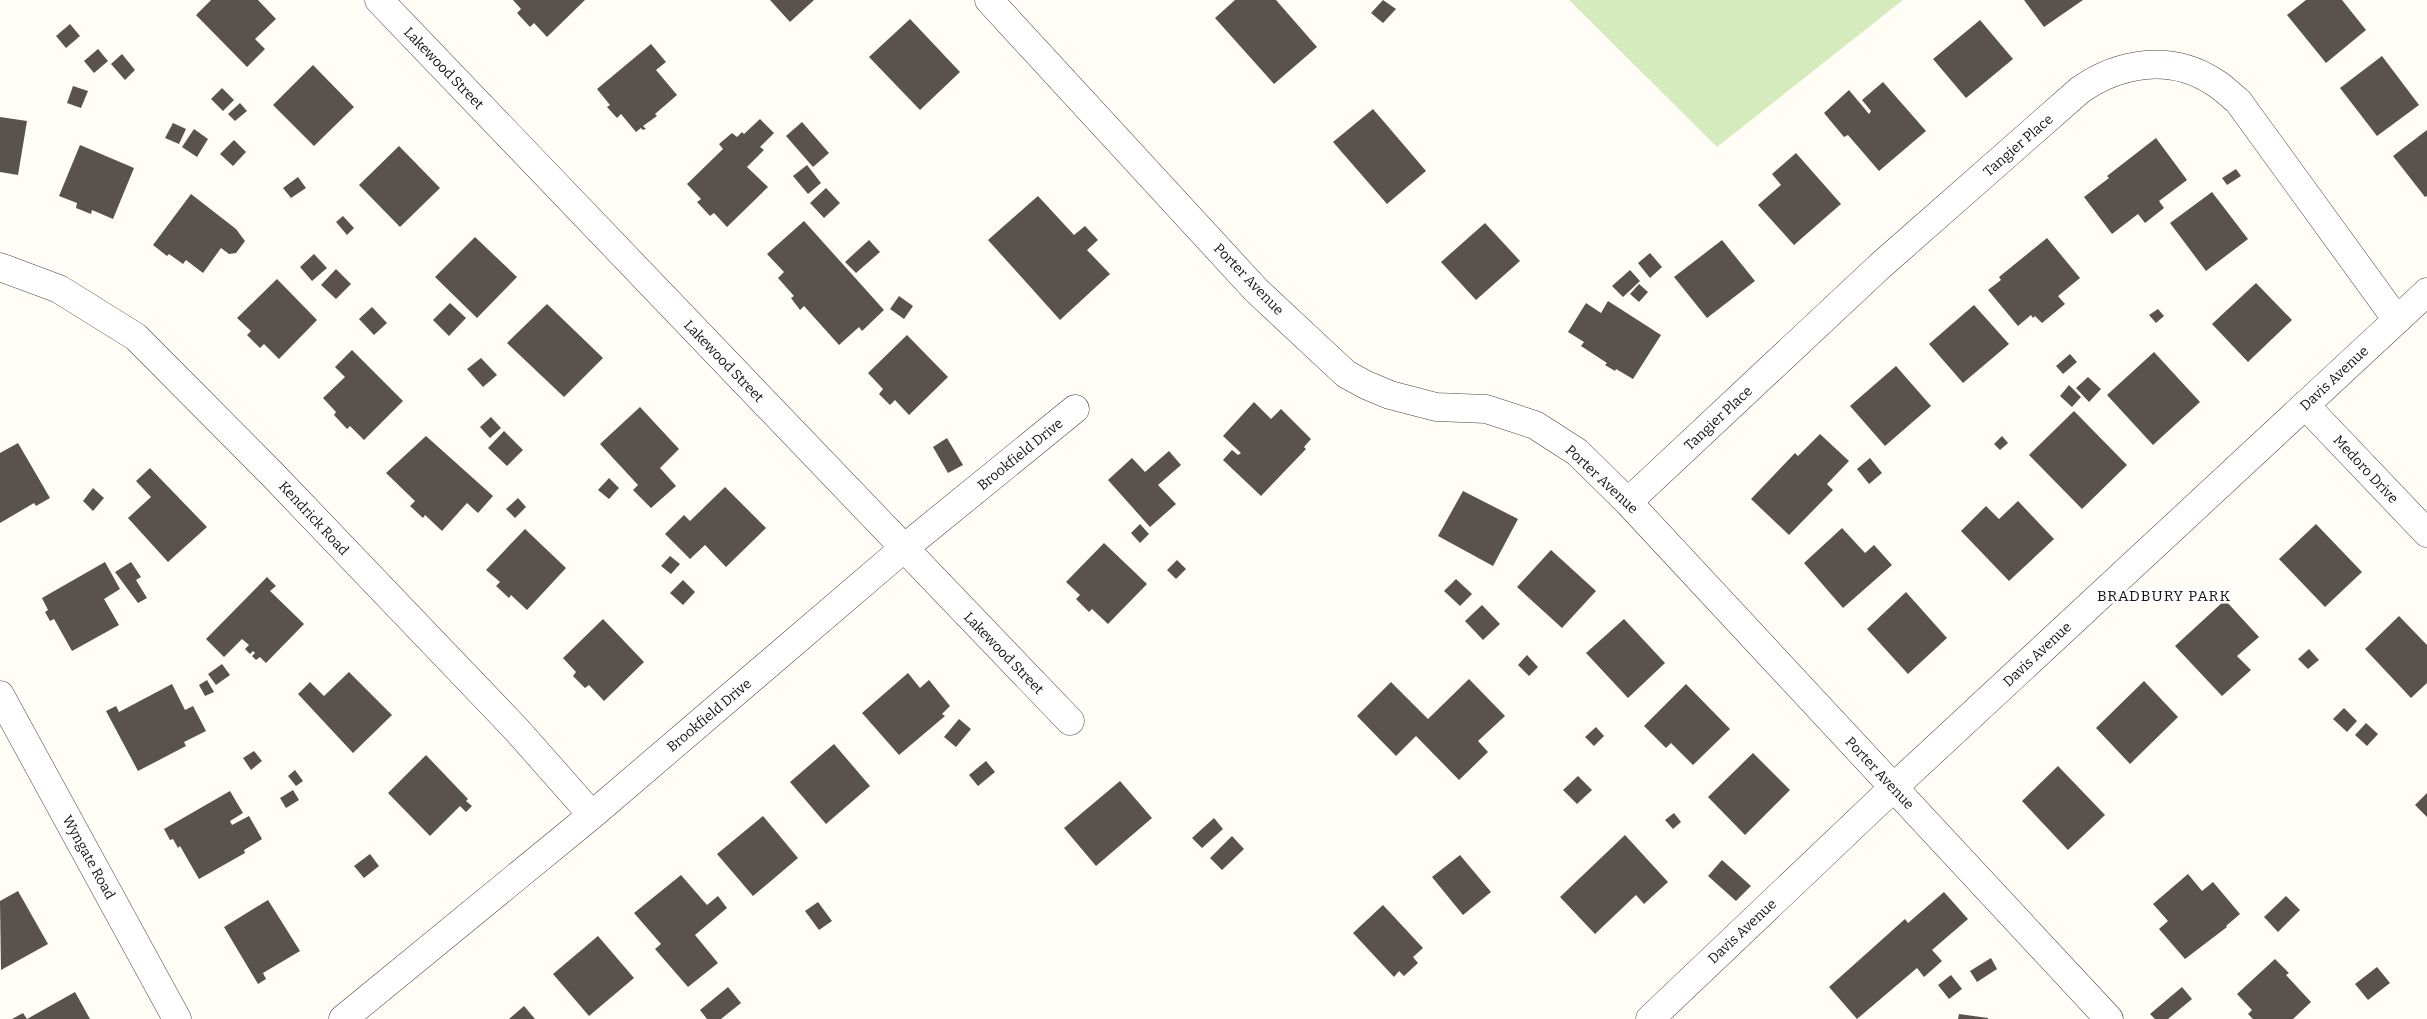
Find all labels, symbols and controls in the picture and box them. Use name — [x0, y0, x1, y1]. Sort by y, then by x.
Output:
street label: Lakewood Street — [400, 24, 487, 113]
street label: Tangier Place — [1980, 111, 2057, 180]
street label: Porter Avenue — [1210, 240, 1287, 319]
street label: Lakewood Street — [680, 317, 767, 406]
street label: Davis Avenue — [2297, 342, 2372, 414]
street label: Tangier Place — [1681, 383, 1756, 454]
street label: Brookfield Drive — [974, 415, 1066, 494]
street label: Medoro Drive — [2330, 432, 2402, 507]
street label: Porter Avenue — [1562, 441, 1642, 517]
street label: Kendrick Road — [275, 478, 352, 559]
district label: BRADBURY PARK — [2097, 587, 2231, 605]
street label: Lakewood Street — [960, 609, 1047, 698]
street label: Davis Avenue — [2000, 618, 2075, 690]
street label: Brookfield Drive — [664, 675, 755, 756]
street label: Porter Avenue — [1842, 733, 1918, 813]
street label: Wyngate Road — [59, 812, 119, 902]
street label: Davis Avenue — [1705, 895, 1780, 967]

